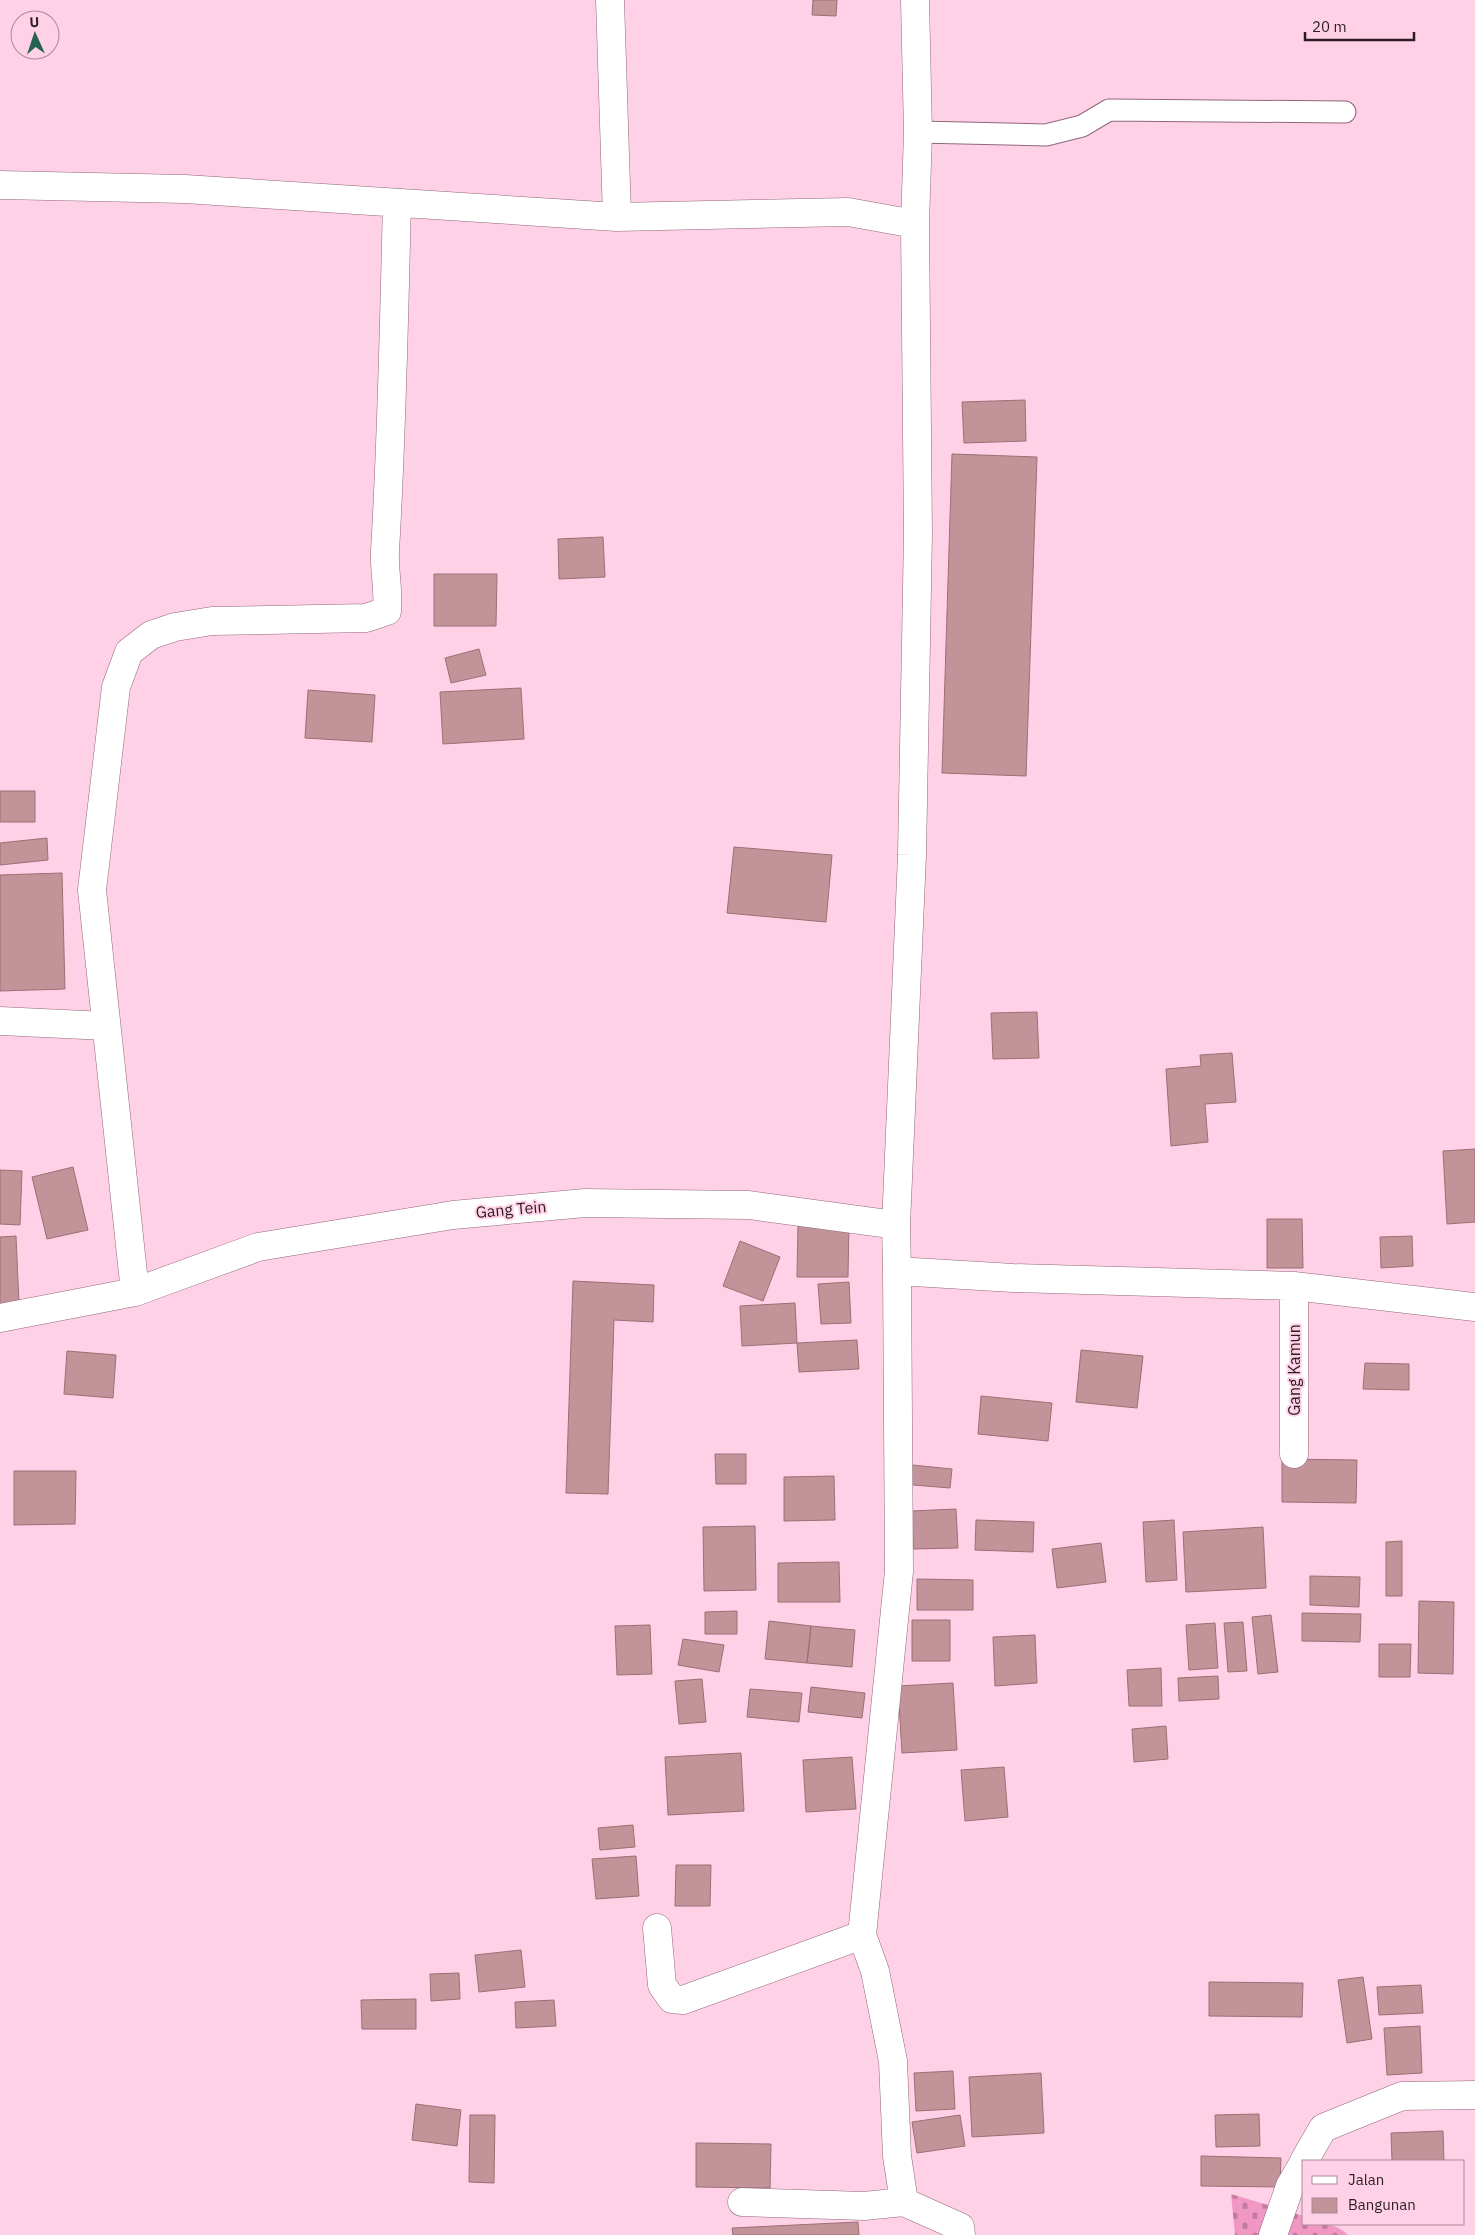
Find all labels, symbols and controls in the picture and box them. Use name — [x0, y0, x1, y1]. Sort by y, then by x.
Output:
north arrow — [10, 10, 60, 60]
scale bar — [1305, 10, 1414, 42]
text: U — [29, 13, 40, 31]
text: 20 m — [1312, 17, 1347, 36]
street label: Gang Tein — [475, 1196, 547, 1222]
street label: Gang Kamun — [1284, 1324, 1304, 1416]
legend — [1302, 2160, 1465, 2225]
text: Jalan — [1348, 2170, 1384, 2189]
text: Bangunan — [1348, 2195, 1416, 2214]

